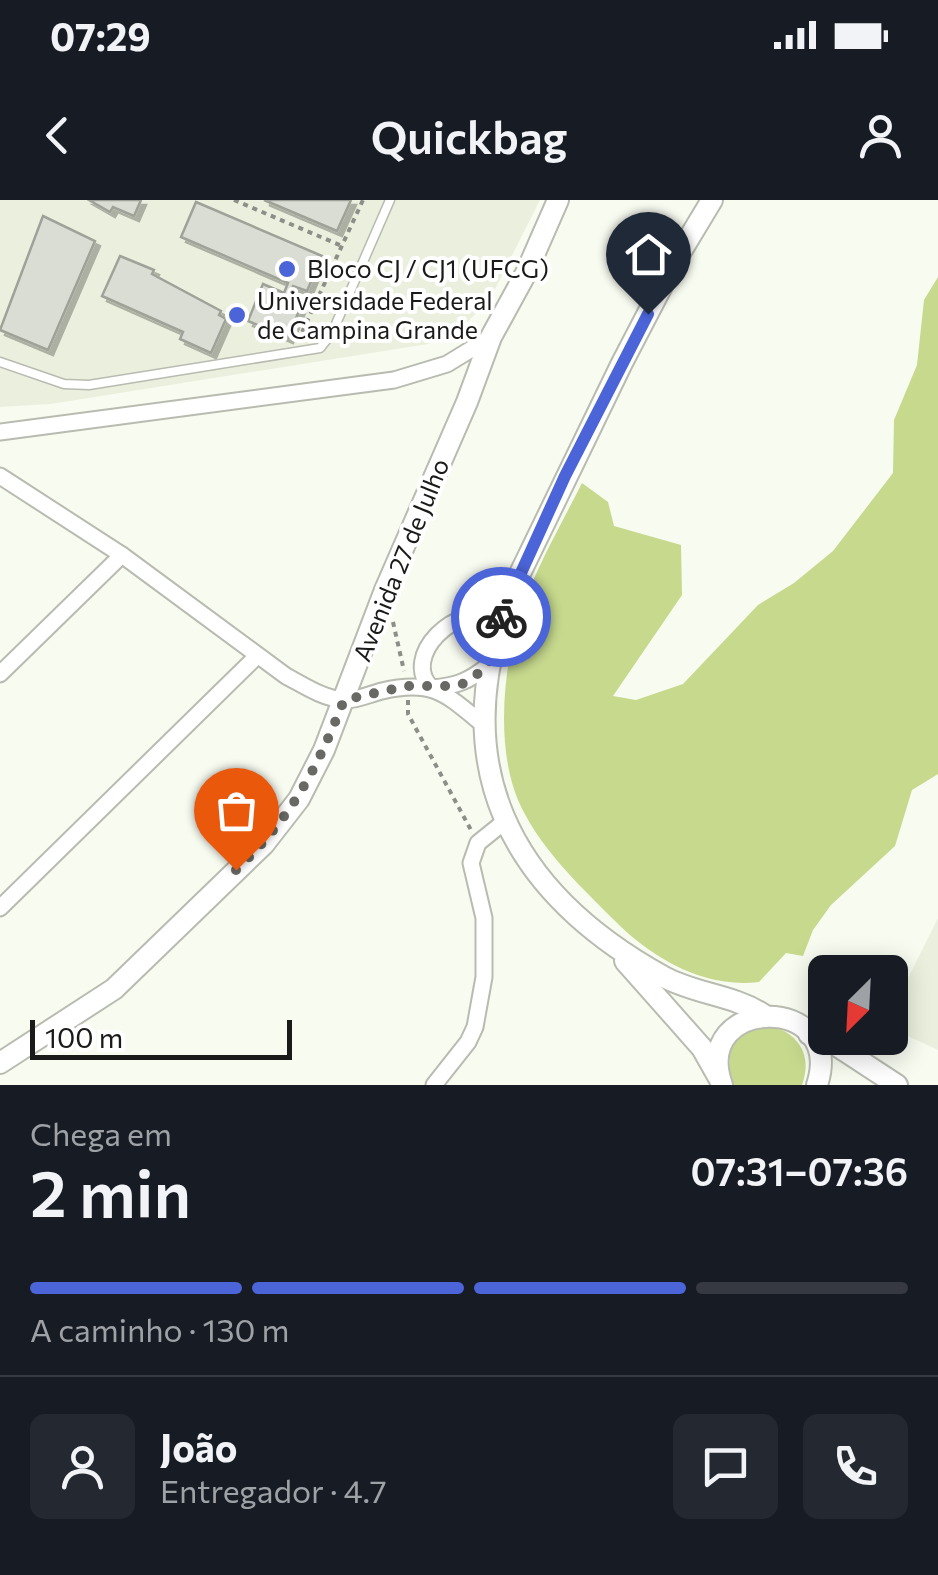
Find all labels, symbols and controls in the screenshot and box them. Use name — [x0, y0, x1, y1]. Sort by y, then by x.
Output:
text: 07:29 — [50, 12, 151, 59]
icon: back — [30, 108, 85, 163]
text: Quickbag — [371, 108, 567, 163]
icon: person — [853, 108, 908, 163]
pin — [606, 212, 691, 315]
icon: home — [621, 227, 676, 282]
place label: Bloco CJ / CJ1 (UFCG) — [307, 253, 549, 283]
marker: Bloco CJ / CJ1 (UFCG) — [276, 258, 298, 280]
place label: Universidade Federal de Campina Grande — [257, 285, 493, 344]
marker: Universidade Federal de Campina Grande — [226, 304, 248, 326]
street label: Avenida 27 de Julho — [346, 454, 454, 665]
courier — [451, 567, 551, 667]
icon: bike — [474, 590, 529, 645]
pin — [194, 768, 279, 871]
icon: bag — [209, 783, 264, 838]
north arrow — [808, 955, 908, 1055]
map controls — [808, 955, 908, 1055]
scale bar — [30, 1015, 292, 1060]
text: 100 m — [45, 1020, 123, 1054]
text: Chega em — [30, 1113, 172, 1153]
text: 07:31–07:36 — [691, 1147, 908, 1194]
text: 2 min — [30, 1151, 191, 1230]
text: A caminho · 130 m — [30, 1309, 289, 1349]
button: person — [30, 1414, 135, 1519]
button: chat — [673, 1414, 778, 1519]
button: phone — [803, 1414, 908, 1519]
text: João — [160, 1423, 237, 1470]
text: Entregador · 4.7 — [160, 1470, 387, 1510]

